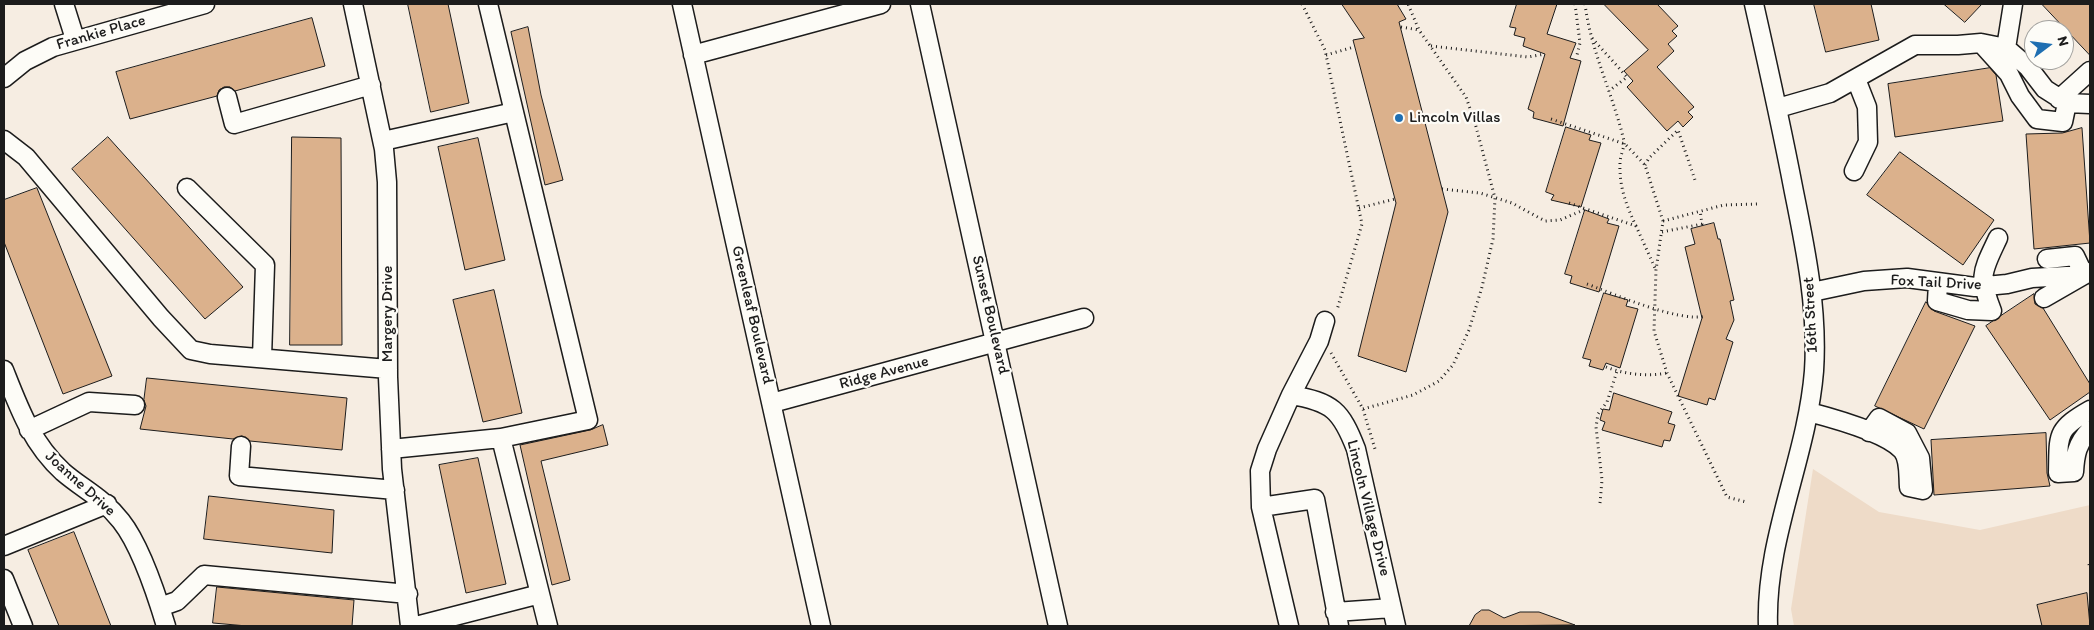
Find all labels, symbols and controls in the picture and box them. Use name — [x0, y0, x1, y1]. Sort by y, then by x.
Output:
street label: Frankie Place — [54, 11, 148, 55]
north arrow — [2024, 20, 2074, 70]
text: N — [2054, 34, 2072, 48]
place label: Lincoln Villas — [1409, 108, 1500, 128]
marker: Lincoln Villas — [1393, 112, 1405, 124]
street label: Greenleaf Boulevard — [727, 244, 777, 386]
street label: Sunset Boulevard — [967, 254, 1013, 376]
street label: Margery Drive — [378, 266, 398, 362]
street label: Fox Tail Drive — [1890, 271, 1982, 295]
street label: 16th Street — [1799, 277, 1823, 353]
street label: Ridge Avenue — [837, 352, 931, 394]
street label: Lincoln Village Drive — [1342, 438, 1394, 578]
street label: Joanne Drive — [41, 447, 119, 521]

